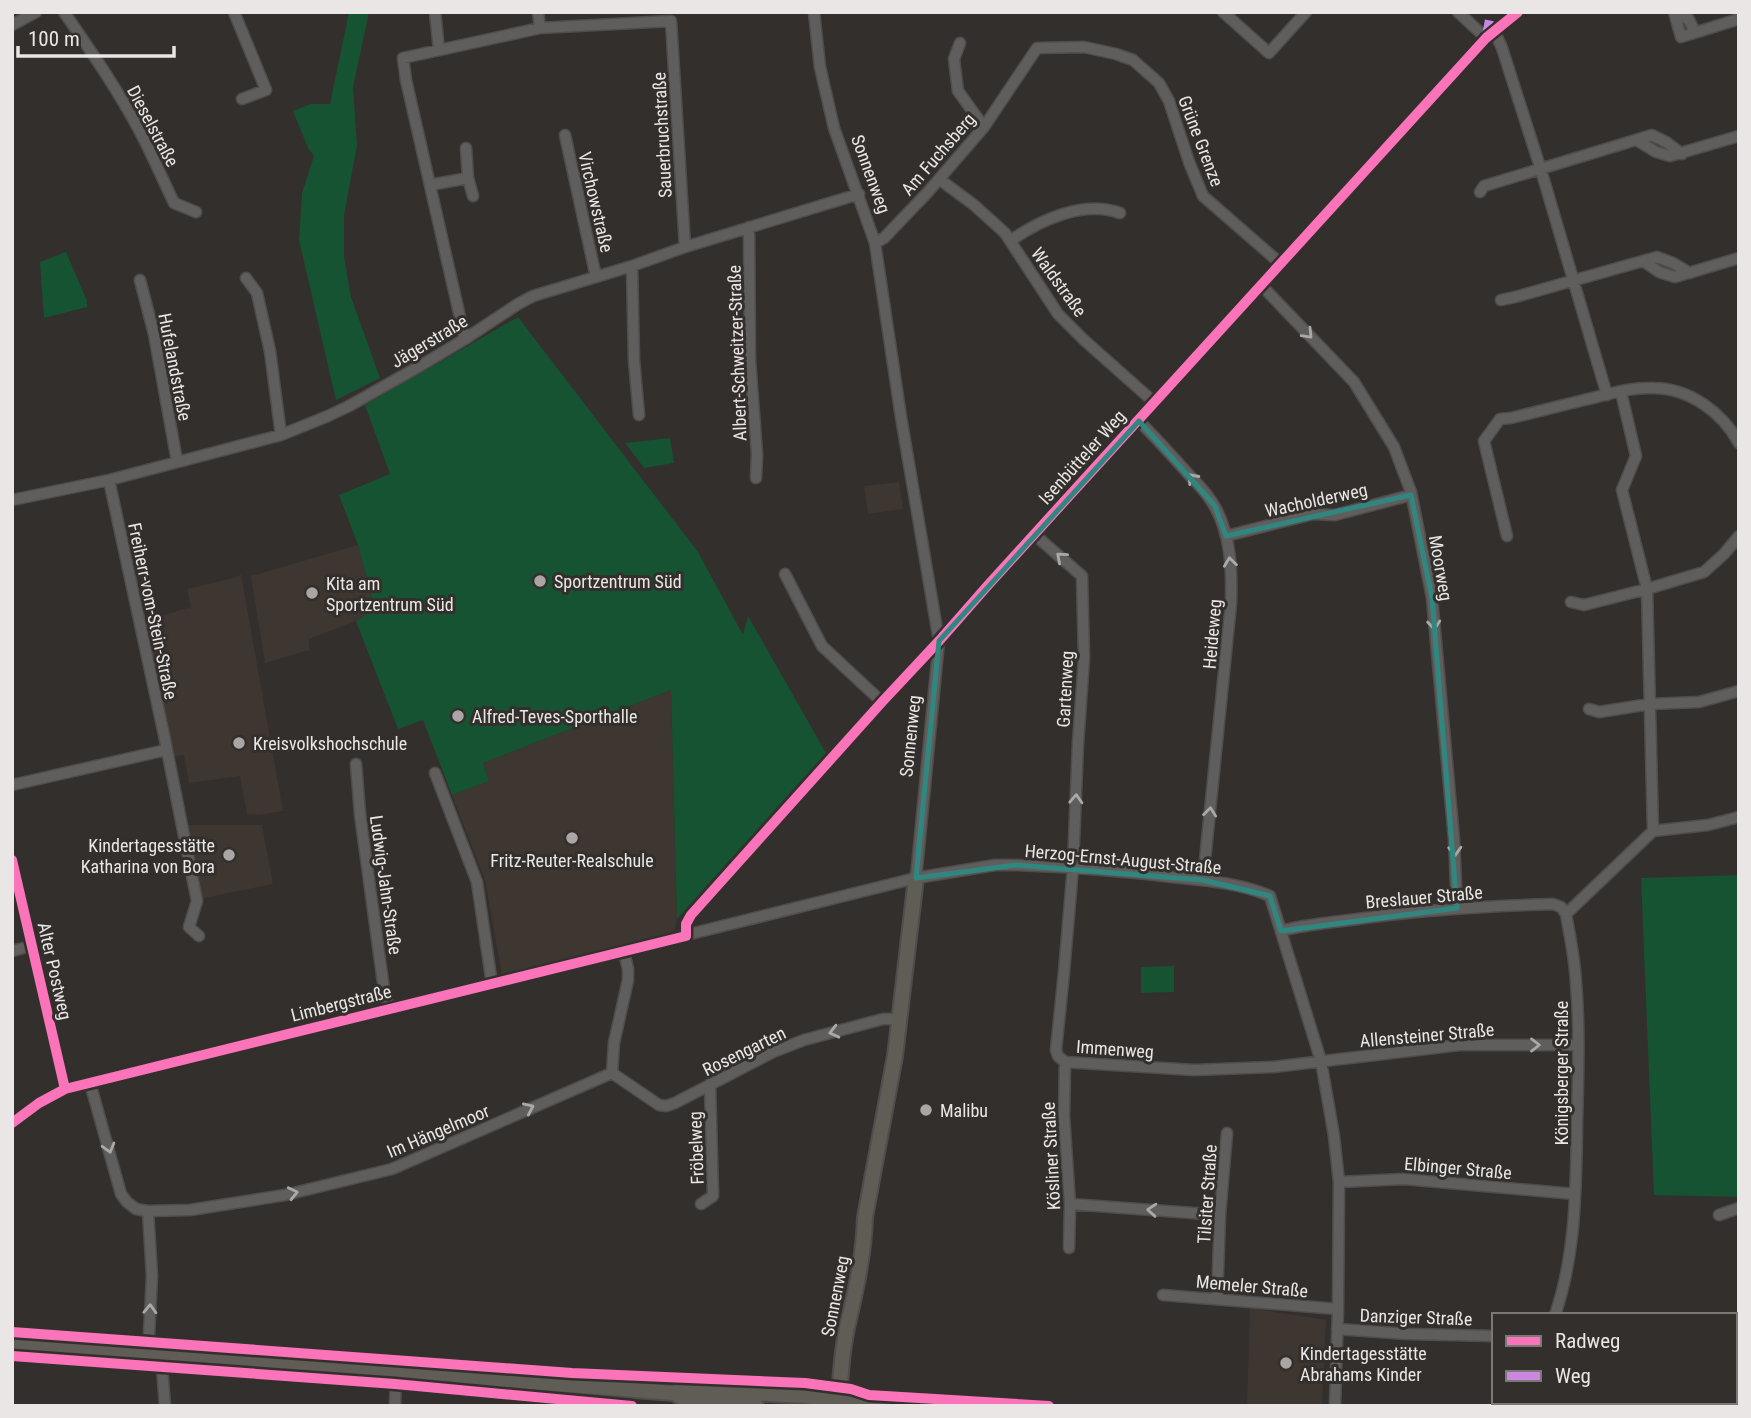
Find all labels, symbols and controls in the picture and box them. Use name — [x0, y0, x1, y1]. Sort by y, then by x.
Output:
scale bar — [18, 14, 173, 58]
text: 100 m — [28, 27, 80, 51]
street label: Sauerbruchstraße — [648, 72, 676, 198]
street label: Dieselstraße — [123, 82, 183, 170]
street label: Grüne Grenze — [1174, 93, 1228, 189]
street label: Am Fuchsberg — [897, 109, 979, 199]
street label: Sonnenweg — [847, 132, 895, 216]
street label: Virchowstraße — [574, 150, 618, 254]
street label: Waldstraße — [1027, 243, 1091, 321]
street label: Albert-Schweitzer-Straße — [723, 265, 751, 441]
street label: Jägerstraße — [387, 310, 471, 372]
street label: Hufelandstraße — [154, 311, 196, 423]
one-way arrow — [1300, 326, 1313, 339]
street label: Isenbütteler Weg — [1034, 406, 1130, 508]
one-way arrow — [1188, 473, 1200, 486]
street label: Wacholderweg — [1263, 479, 1369, 521]
street label: Freiherr-vom-Stein-Straße — [124, 521, 182, 701]
street label: Moorweg — [1425, 534, 1457, 602]
one-way arrow — [1056, 553, 1069, 565]
one-way arrow — [1223, 556, 1238, 567]
place label: Sportzentrum Süd — [554, 571, 682, 592]
place label: Kita am Sportzentrum Süd — [326, 573, 454, 615]
marker: Sportzentrum Süd — [532, 573, 548, 589]
marker: Kita am Sportzentrum Süd — [304, 585, 320, 601]
street label: Heideweg — [1198, 598, 1226, 670]
one-way arrow — [1426, 620, 1441, 631]
street label: Gartenweg — [1053, 650, 1077, 728]
street label: Sonnenweg — [895, 694, 925, 778]
place label: Alfred-Teves-Sporthalle — [472, 706, 637, 727]
marker: Alfred-Teves-Sporthalle — [450, 708, 466, 724]
place label: Kreisvolkshochschule — [253, 733, 407, 754]
marker: Kreisvolkshochschule — [231, 735, 247, 751]
one-way arrow — [1068, 794, 1083, 805]
one-way arrow — [1202, 807, 1217, 818]
street label: Ludwig-Jahn-Straße — [366, 814, 406, 956]
marker: Fritz-Reuter-Realschule — [564, 830, 580, 846]
place label: Kindertagesstätte Katharina von Bora — [81, 835, 215, 877]
street label: Herzog-Ernst-August-Straße — [1024, 840, 1222, 878]
one-way arrow — [1447, 846, 1462, 857]
marker: Kindertagesstätte Katharina von Bora — [221, 847, 237, 863]
place label: Fritz-Reuter-Realschule — [490, 850, 654, 871]
street label: Breslauer Straße — [1365, 881, 1483, 913]
street label: Alter Postweg — [34, 920, 76, 1022]
street label: Limbergstraße — [289, 980, 393, 1026]
street label: Königsberger Straße — [1551, 1001, 1572, 1145]
street label: Allensteiner Straße — [1359, 1019, 1495, 1051]
street label: Rosengarten — [699, 1022, 789, 1080]
one-way arrow — [828, 1024, 840, 1038]
street label: Immenweg — [1075, 1036, 1155, 1062]
one-way arrow — [1530, 1037, 1541, 1053]
street label: Im Hängelmoor — [384, 1100, 493, 1162]
place label: Malibu — [940, 1100, 988, 1121]
street label: Kösliner Straße — [1038, 1101, 1064, 1211]
one-way arrow — [522, 1102, 535, 1116]
marker: Malibu — [918, 1102, 934, 1118]
street label: Fröbelweg — [684, 1111, 708, 1185]
one-way arrow — [100, 1142, 115, 1154]
street label: Tilsiter Straße — [1193, 1144, 1221, 1244]
street label: Elbinger Straße — [1403, 1153, 1513, 1183]
one-way arrow — [287, 1186, 299, 1201]
one-way arrow — [1146, 1203, 1157, 1218]
street label: Sonnenweg — [817, 1254, 853, 1338]
street label: Memeler Straße — [1195, 1271, 1309, 1301]
one-way arrow — [143, 1303, 158, 1314]
street label: Danziger Straße — [1359, 1305, 1473, 1329]
legend — [1492, 1313, 1737, 1404]
text: Radweg — [1555, 1329, 1620, 1353]
place label: Kindertagesstätte Abrahams Kinder — [1300, 1343, 1427, 1385]
marker: Kindertagesstätte Abrahams Kinder — [1278, 1355, 1294, 1371]
text: Weg — [1555, 1364, 1591, 1388]

